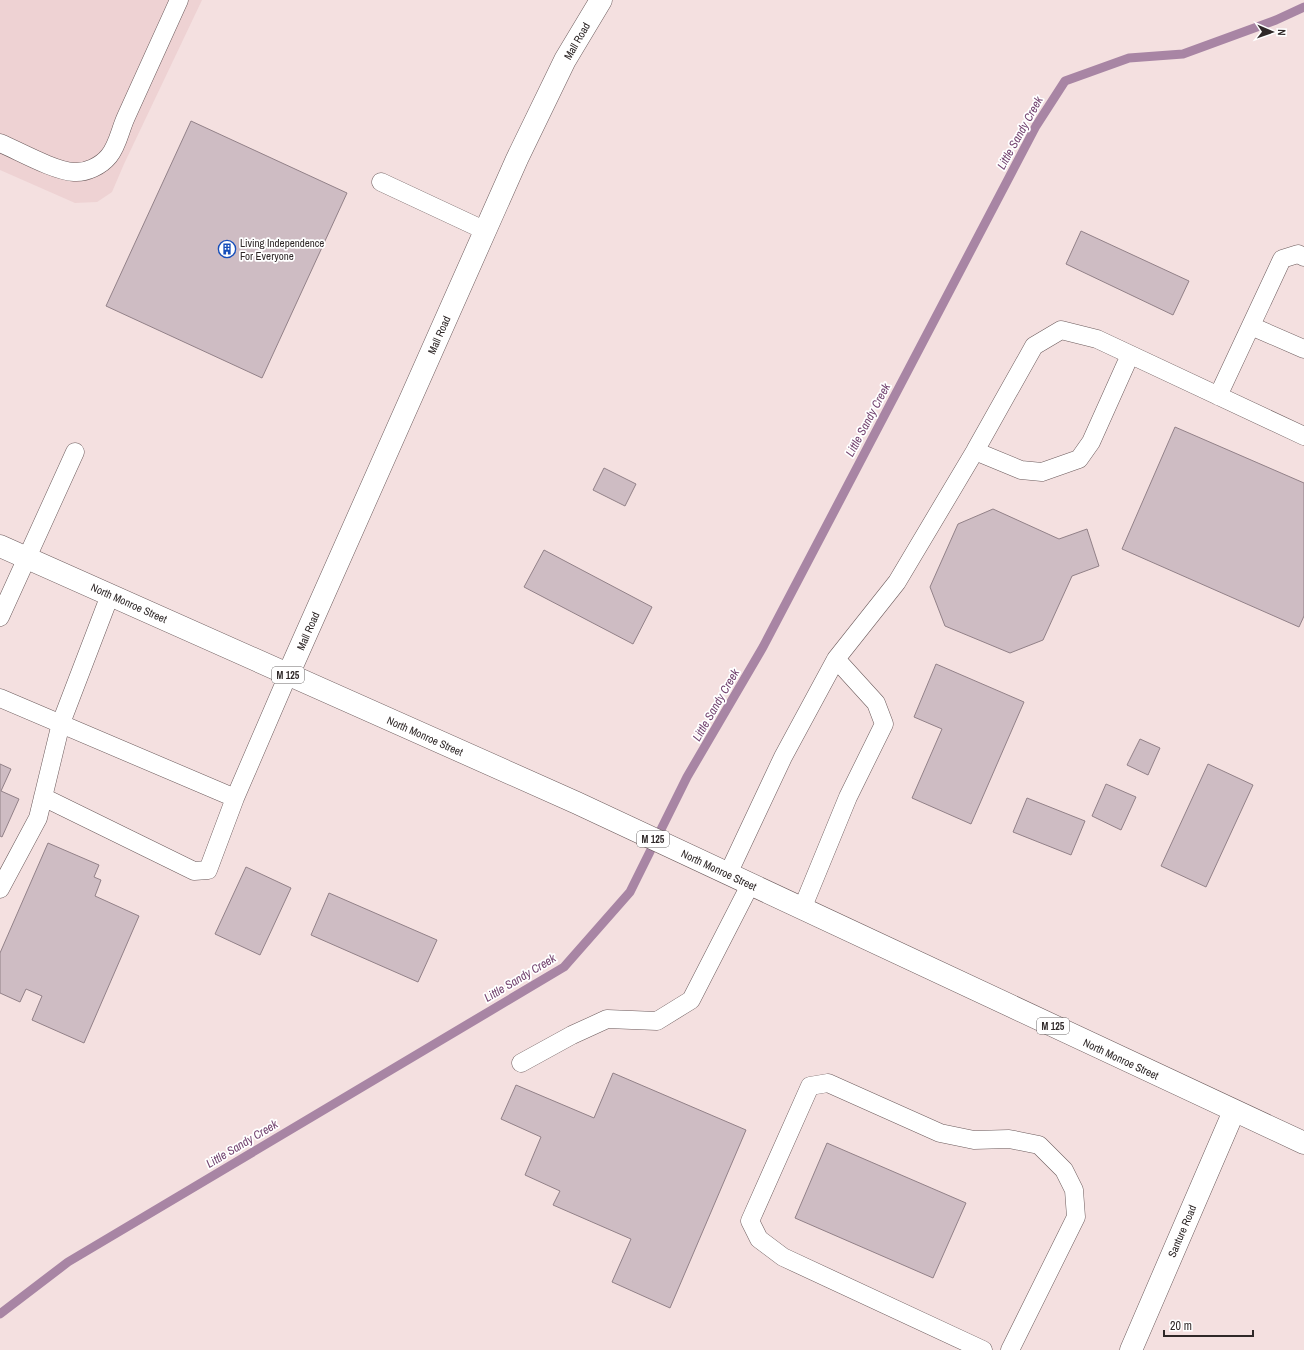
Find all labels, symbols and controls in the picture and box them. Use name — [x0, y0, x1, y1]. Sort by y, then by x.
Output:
north arrow — [1252, 12, 1292, 52]
street label: Mall Road — [561, 20, 593, 62]
text: N — [1275, 29, 1289, 36]
water label: Little Sandy Creek — [993, 93, 1047, 172]
place label: Living Independence For Everyone — [240, 236, 324, 263]
building icon: Living Independence For Everyone — [217, 239, 237, 259]
street label: Mall Road — [424, 314, 454, 356]
water label: Little Sandy Creek — [842, 380, 895, 459]
street label: North Monroe Street — [89, 580, 170, 626]
street label: Mall Road — [293, 610, 323, 652]
water label: Little Sandy Creek — [689, 665, 744, 744]
road number: M 125 — [272, 667, 304, 683]
street label: North Monroe Street — [385, 713, 466, 759]
road number: M 125 — [637, 831, 669, 847]
street label: North Monroe Street — [679, 846, 759, 894]
water label: Little Sandy Creek — [481, 950, 560, 1006]
road number: M 125 — [1037, 1018, 1069, 1034]
street label: North Monroe Street — [1081, 1035, 1161, 1083]
water label: Little Sandy Creek — [203, 1116, 282, 1172]
street label: Santure Road — [1165, 1203, 1199, 1259]
scale bar — [1164, 1312, 1253, 1338]
text: 20 m — [1170, 1318, 1192, 1334]

